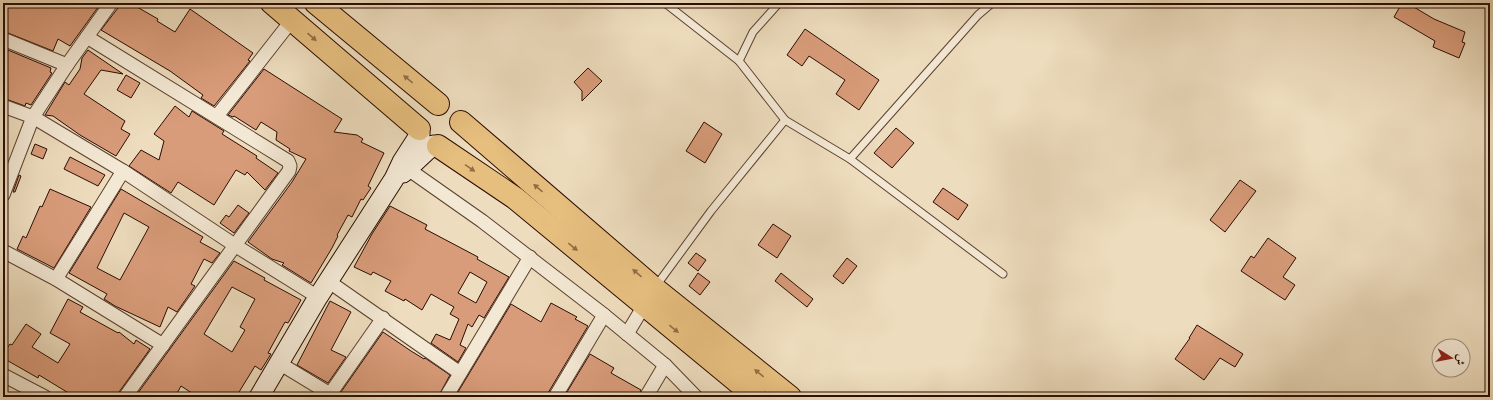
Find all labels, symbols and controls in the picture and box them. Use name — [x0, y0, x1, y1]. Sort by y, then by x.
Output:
one-way arrow — [307, 33, 317, 42]
one-way arrow — [403, 74, 414, 83]
one-way arrow — [465, 164, 475, 172]
one-way arrow — [533, 184, 543, 193]
one-way arrow — [568, 242, 579, 251]
one-way arrow — [632, 269, 641, 278]
one-way arrow — [668, 325, 679, 334]
north arrow — [1431, 338, 1471, 378]
text: ش — [1453, 353, 1468, 366]
one-way arrow — [754, 368, 765, 377]

